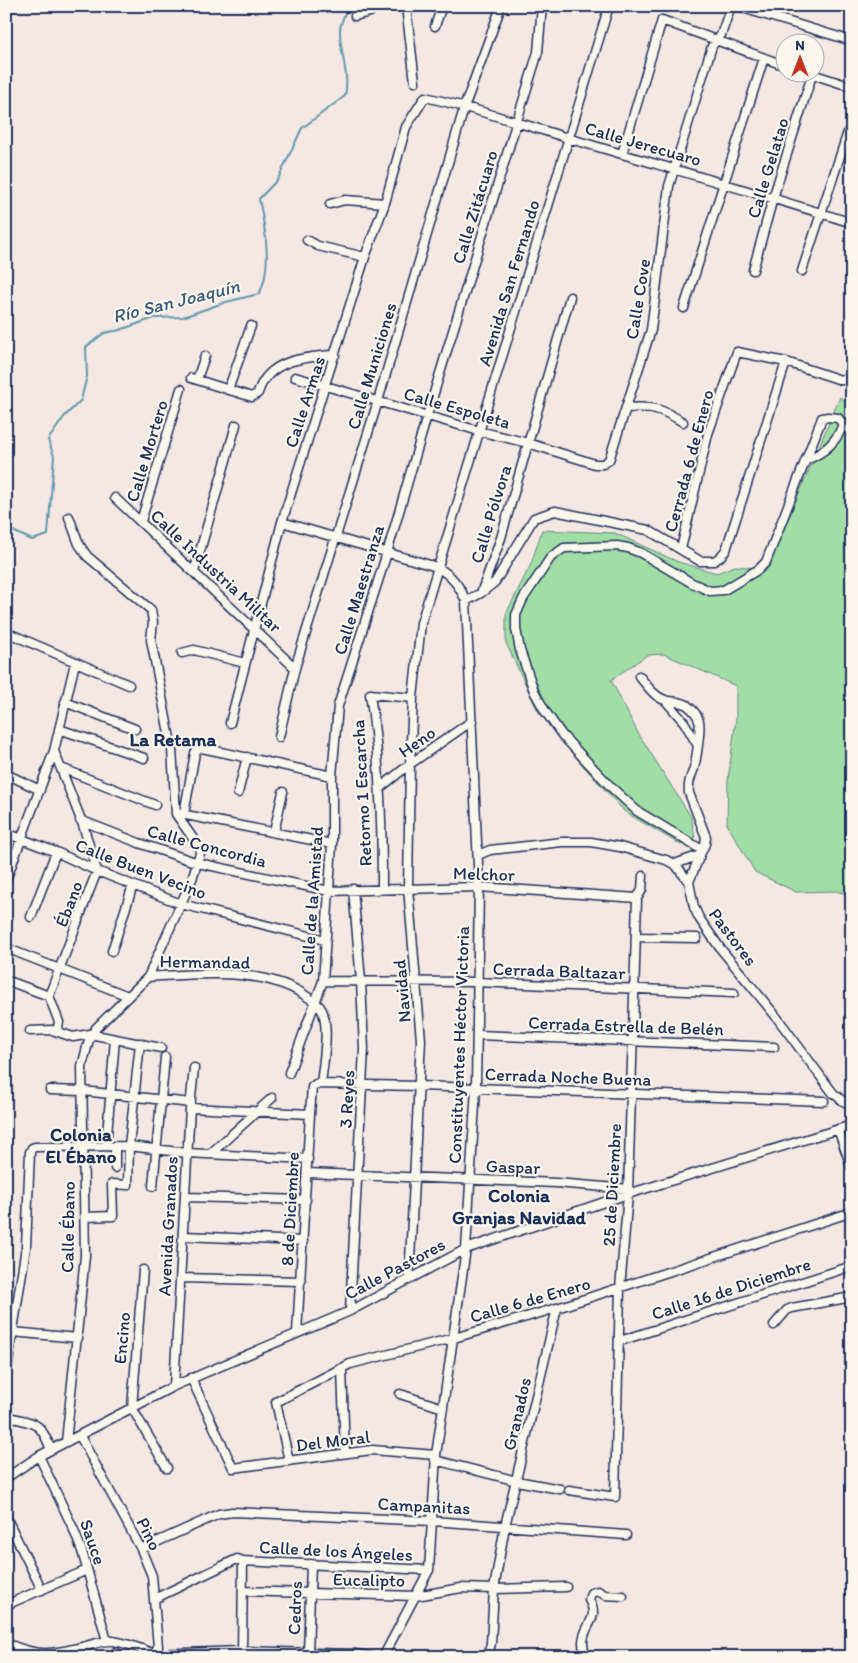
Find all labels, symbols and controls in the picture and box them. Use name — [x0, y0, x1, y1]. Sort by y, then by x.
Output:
north arrow — [776, 32, 826, 82]
text: N — [795, 37, 805, 54]
street label: Calle Gelatao — [742, 115, 794, 221]
street label: Calle Jerecuaro — [582, 117, 704, 171]
street label: Calle Zitácuaro — [447, 147, 503, 267]
street label: Avenida San Fernando — [473, 197, 545, 369]
street label: Calle Cove — [621, 257, 655, 341]
water label: Río San Joaquín — [110, 274, 242, 328]
street label: Calle Municiones — [342, 300, 402, 432]
street label: Calle Armas — [280, 353, 330, 451]
street label: Calle Espoleta — [401, 382, 513, 434]
street label: Cerrada 6 de Enero — [659, 387, 719, 535]
street label: Calle Mortero — [121, 397, 173, 505]
street label: Calle Pólvora — [466, 461, 517, 566]
street label: Calle Industria Militar — [146, 505, 287, 638]
street label: Calle Maestranza — [329, 522, 389, 658]
street label: Retorno 1 Escarcha — [347, 719, 377, 867]
street label: Heno — [394, 721, 440, 763]
district label: La Retama — [130, 728, 217, 751]
street label: Calle Concordia — [145, 819, 270, 873]
street label: Calle de la Amistad — [296, 825, 328, 976]
street label: Calle Buen Vecino — [72, 834, 210, 904]
street label: Melchor — [453, 862, 516, 886]
street label: Ébano — [50, 878, 88, 930]
street label: Pastores — [704, 904, 762, 970]
street label: Constituyentes Héctor Victoria — [444, 926, 474, 1164]
street label: Hermandad — [159, 950, 251, 974]
street label: Navidad — [388, 958, 416, 1023]
street label: Cerrada Baltazar — [492, 958, 627, 984]
street label: Cerrada Estrella de Belén — [528, 1012, 725, 1040]
street label: Cerrada Noche Buena — [484, 1063, 652, 1091]
street label: 3 Reyes — [334, 1069, 360, 1129]
district label: Colonia El Ébano — [46, 1123, 117, 1168]
street label: 25 de Diciembre — [598, 1123, 626, 1247]
street label: 8 de Diciembre — [276, 1151, 304, 1267]
street label: Gaspar — [485, 1155, 542, 1179]
street label: Avenida Granados — [153, 1156, 183, 1296]
street label: Calle Ébano — [56, 1181, 80, 1273]
district label: Colonia Granjas Navidad — [452, 1184, 586, 1229]
street label: Calle Pastores — [341, 1233, 449, 1305]
street label: Calle 16 de Diciembre — [649, 1253, 813, 1325]
street label: Calle 6 de Enero — [467, 1272, 593, 1328]
street label: Encino — [109, 1311, 135, 1365]
street label: Granados — [498, 1375, 536, 1453]
street label: Del Moral — [295, 1426, 371, 1456]
street label: Campanitas — [377, 1493, 471, 1519]
street label: Pino — [132, 1514, 166, 1554]
street label: Sauce — [75, 1516, 111, 1568]
street label: Calle de los Ángeles — [259, 1536, 413, 1566]
street label: Eucalipto — [333, 1568, 405, 1592]
street label: Cedros — [283, 1581, 307, 1635]

